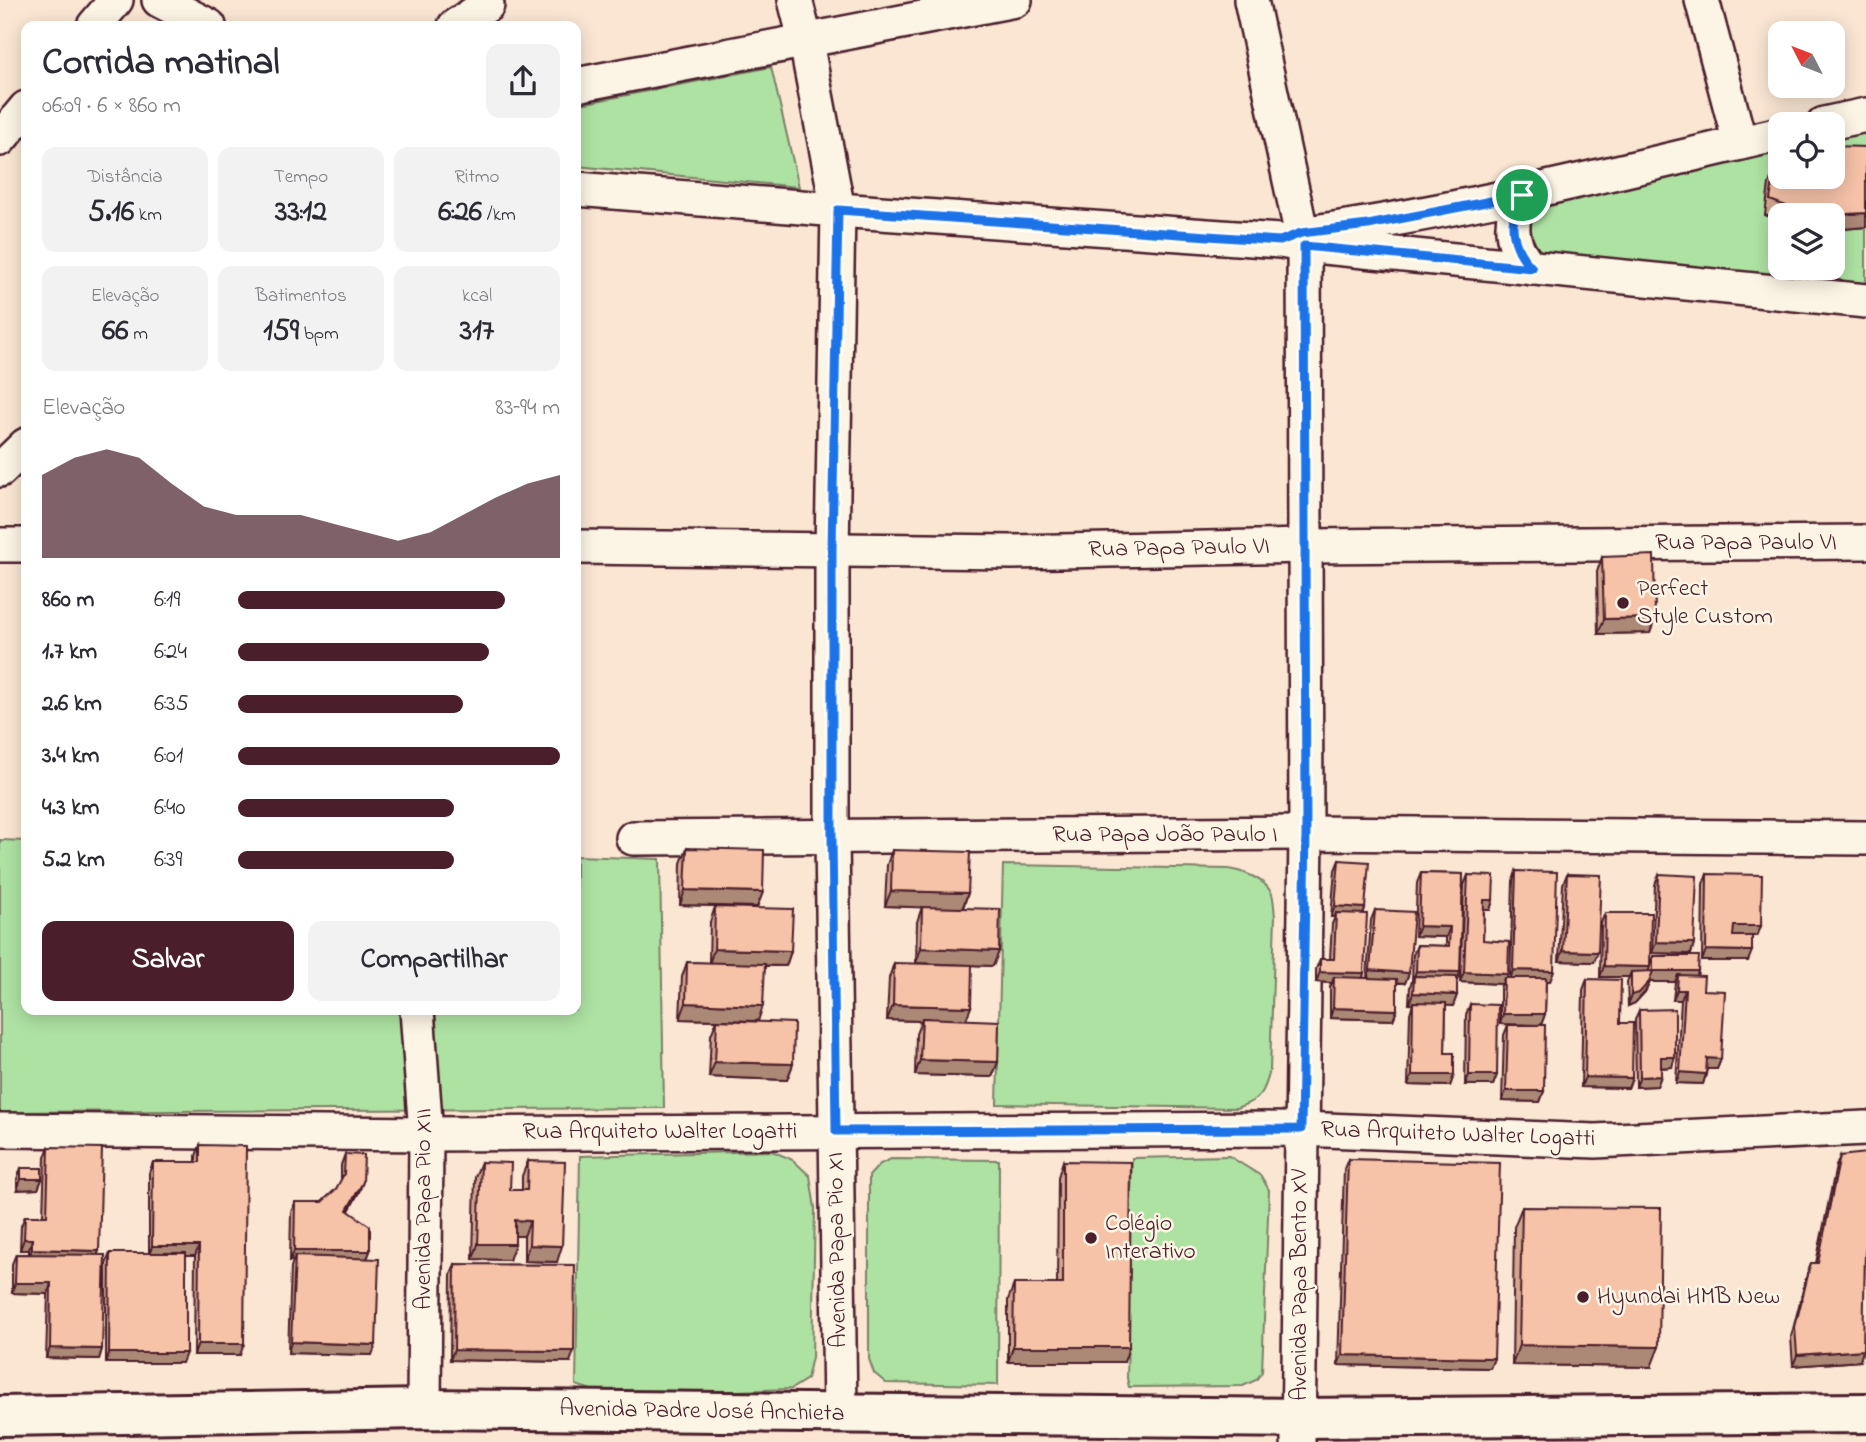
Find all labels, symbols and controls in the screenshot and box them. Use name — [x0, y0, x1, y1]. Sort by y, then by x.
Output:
north arrow — [1768, 21, 1844, 98]
map controls — [1768, 21, 1845, 280]
text: Corrida matinal — [42, 36, 280, 92]
button: share — [486, 44, 560, 118]
text: 06:09 · 6 × 860 m — [42, 90, 181, 123]
button: locate — [1768, 112, 1845, 189]
text: Distância — [87, 164, 163, 191]
text: Tempo — [274, 164, 328, 191]
text: Ritmo — [455, 164, 499, 191]
pin — [1492, 165, 1552, 225]
icon: arrive — [1503, 176, 1541, 214]
text: 5.16 — [88, 191, 134, 235]
text: 33:12 — [275, 191, 327, 235]
text: 6:26 — [438, 191, 482, 235]
text: km — [134, 202, 162, 229]
text: /km — [482, 202, 516, 229]
button: layers — [1768, 203, 1845, 280]
text: Elevação — [91, 283, 159, 310]
text: Batimentos — [255, 283, 347, 310]
text: kcal — [462, 283, 492, 310]
text: 66 — [102, 310, 128, 354]
text: 159 — [263, 310, 299, 354]
text: 317 — [460, 310, 494, 354]
text: m — [128, 321, 148, 348]
text: bpm — [299, 321, 339, 348]
text: Elevação — [42, 392, 125, 425]
text: 83–94 m — [495, 392, 560, 425]
street label: Rua Papa Paulo VI — [1655, 526, 1837, 561]
street label: Rua Papa Paulo VI — [1088, 530, 1270, 568]
place label: Perfect Style Custom — [1637, 572, 1773, 636]
text: 860 m — [42, 584, 94, 617]
text: 6:19 — [154, 584, 180, 617]
marker: Perfect Style Custom — [1615, 595, 1631, 611]
text: 1.7 km — [42, 636, 97, 669]
text: 6:24 — [154, 636, 187, 669]
text: 2.6 km — [42, 688, 102, 721]
text: 6:35 — [154, 688, 189, 721]
text: 3.4 km — [42, 740, 99, 773]
text: 6:01 — [154, 740, 183, 773]
text: 4.3 km — [42, 792, 99, 825]
text: 6:40 — [154, 792, 186, 825]
street label: Rua Papa João Paulo I — [1052, 818, 1278, 853]
text: 5.2 km — [42, 844, 105, 877]
text: 6:39 — [154, 844, 183, 877]
button: Salvar — [42, 921, 294, 1001]
button: Compartilhar — [308, 921, 560, 1001]
street label: Avenida Papa Pio XII — [407, 1108, 442, 1310]
street label: Rua Arquiteto Walter Logatti — [1320, 1113, 1596, 1157]
street label: Rua Arquiteto Walter Logatti — [523, 1115, 797, 1150]
street label: Avenida Papa Pio XI — [819, 1152, 857, 1348]
street label: Avenida Papa Bento XV — [1283, 1168, 1318, 1401]
place label: Colégio Interativo — [1105, 1207, 1196, 1270]
marker: Colégio Interativo — [1083, 1230, 1099, 1246]
place label: Hyundai HMB New — [1597, 1280, 1780, 1316]
marker: Hyundai HMB New — [1575, 1289, 1591, 1305]
street label: Avenida Padre José Anchieta — [559, 1392, 845, 1432]

